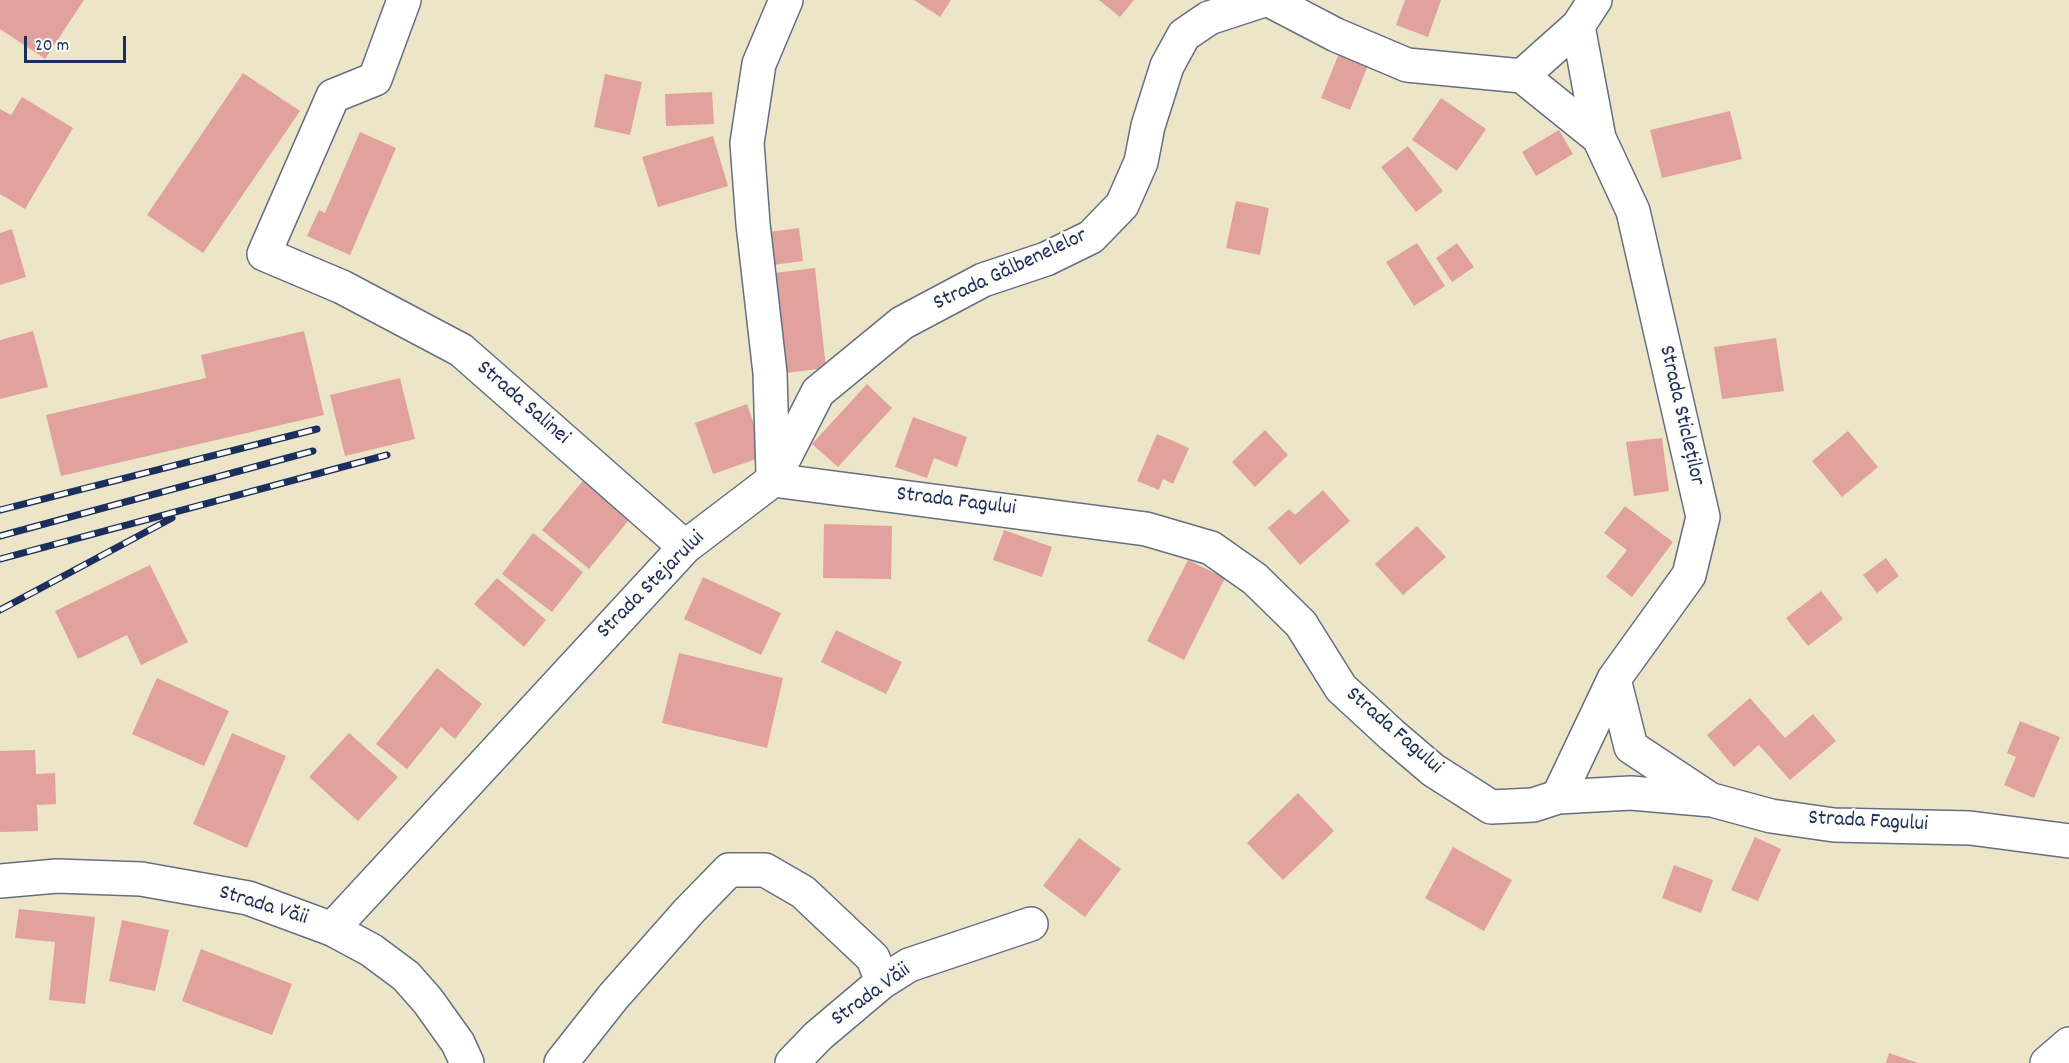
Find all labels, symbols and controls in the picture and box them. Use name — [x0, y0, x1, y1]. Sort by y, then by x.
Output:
scale bar — [27, 24, 129, 62]
text: 20 m — [35, 34, 69, 59]
street label: Strada Gălbenelelor — [930, 224, 1092, 318]
street label: Strada Sticleților — [1651, 343, 1709, 489]
street label: Strada Salinei — [470, 356, 574, 452]
street label: Strada Fagului — [895, 483, 1017, 523]
street label: Strada Stejarului — [592, 526, 712, 646]
street label: Strada Fagului — [1339, 683, 1447, 781]
street label: Strada Fagului — [1807, 807, 1929, 839]
street label: Strada Văii — [215, 881, 311, 933]
street label: Strada Văii — [827, 958, 917, 1034]

